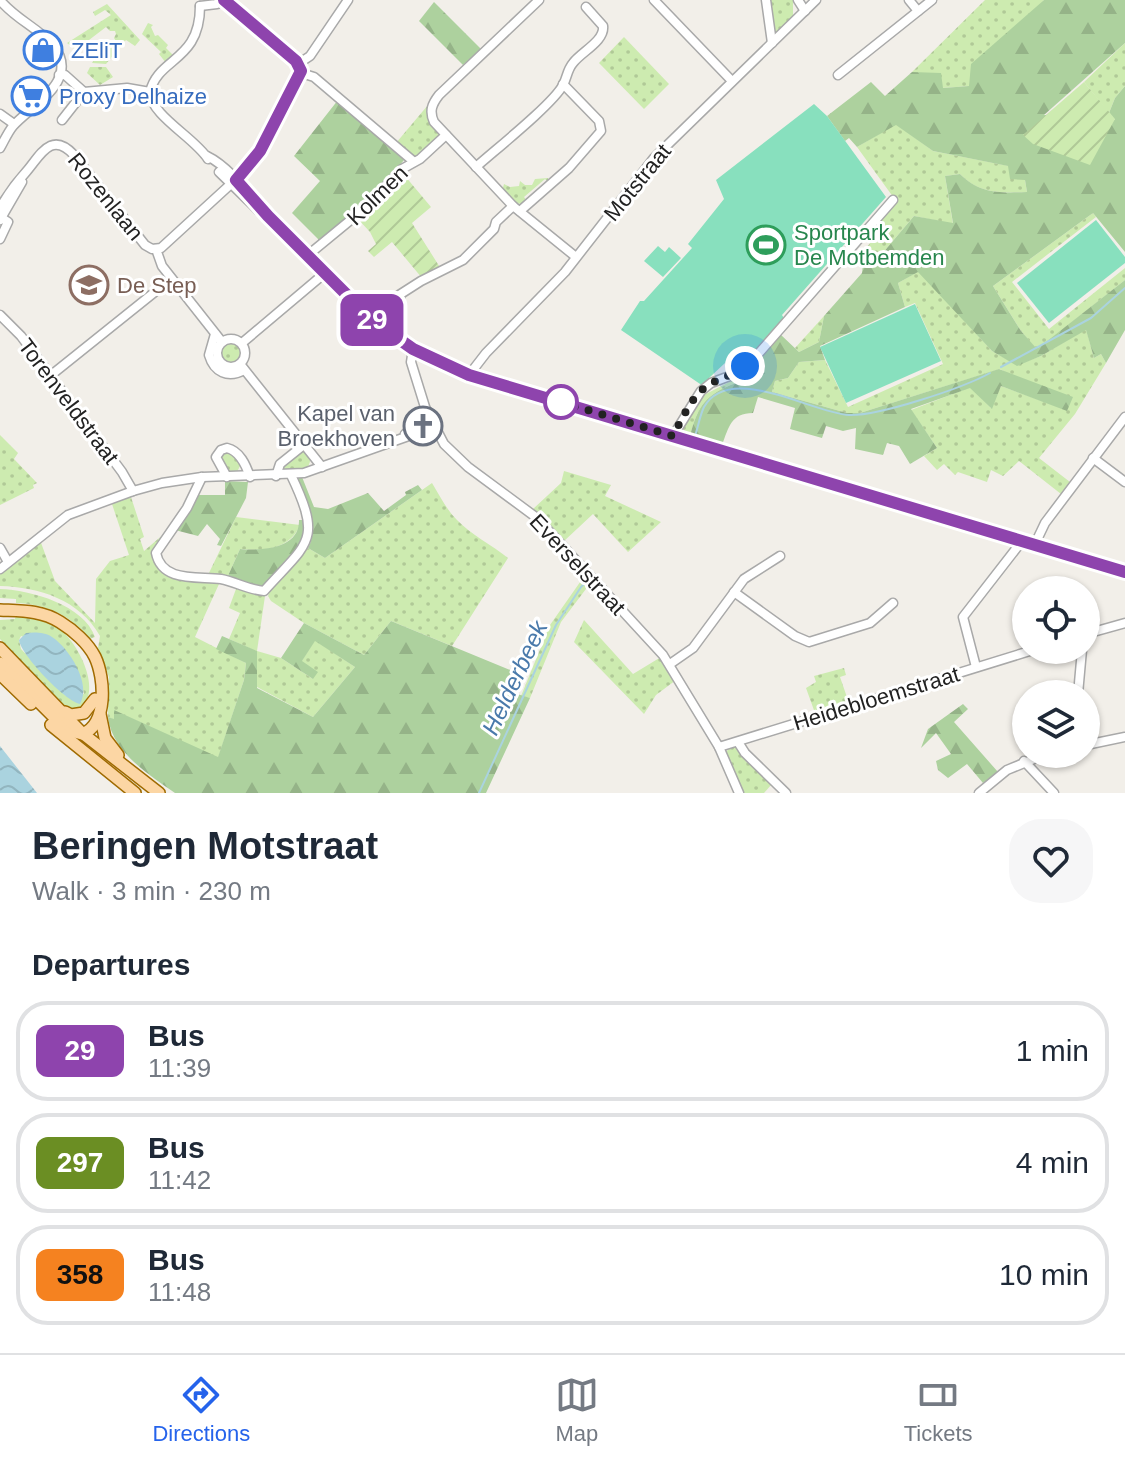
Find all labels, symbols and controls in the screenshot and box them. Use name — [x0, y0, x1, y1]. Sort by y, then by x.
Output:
shop icon: ZEliT — [22, 29, 64, 71]
place label: ZEliT — [71, 38, 122, 63]
supermarket icon: Proxy Delhaize — [10, 75, 52, 117]
place label: Proxy Delhaize — [59, 84, 207, 109]
street label: Motstraat — [599, 139, 676, 226]
street label: Rozenlaan — [63, 148, 148, 245]
street label: Kolmen — [342, 160, 413, 230]
place label: Sportpark De Motbemden — [794, 220, 944, 270]
sports icon: Sportpark De Motbemden — [745, 224, 787, 266]
school or university icon: De Step — [68, 264, 110, 306]
place label: De Step — [117, 273, 197, 298]
line badge: 29 — [336, 294, 408, 346]
text: 29 — [356, 304, 388, 335]
street label: Torenveldstraat — [13, 334, 124, 469]
your location — [725, 346, 765, 386]
unlabelled marker — [544, 385, 578, 419]
place label: Kapel van Broekhoven — [278, 401, 395, 451]
church icon: Kapel van Broekhoven — [402, 405, 444, 447]
street label: Everselstraat — [525, 509, 631, 620]
map controls — [1012, 576, 1100, 768]
button: locate — [1012, 576, 1100, 664]
water label: Helderbeek — [476, 615, 554, 739]
street label: Heidebloemstraat — [790, 661, 962, 736]
button: layers — [1012, 680, 1100, 768]
button: heart — [1009, 819, 1093, 903]
text: Beringen Motstraat — [32, 825, 378, 867]
text: Walk · 3 min · 230 m — [32, 876, 271, 906]
text: Departures — [32, 948, 190, 981]
text: Bus — [148, 1019, 205, 1052]
text: 1 min — [1016, 1034, 1089, 1067]
text: 29 — [64, 1035, 96, 1066]
text: 11:39 — [148, 1053, 211, 1083]
text: Bus — [148, 1131, 205, 1164]
text: 4 min — [1016, 1146, 1089, 1179]
text: 297 — [57, 1147, 103, 1178]
text: 11:42 — [148, 1165, 211, 1195]
text: Bus — [148, 1243, 205, 1276]
text: 10 min — [999, 1258, 1089, 1291]
text: 358 — [57, 1259, 103, 1290]
text: 11:48 — [148, 1277, 211, 1307]
tab: Directions — [152, 1373, 250, 1447]
tab: Map — [555, 1373, 599, 1447]
tab: Tickets — [904, 1373, 973, 1447]

